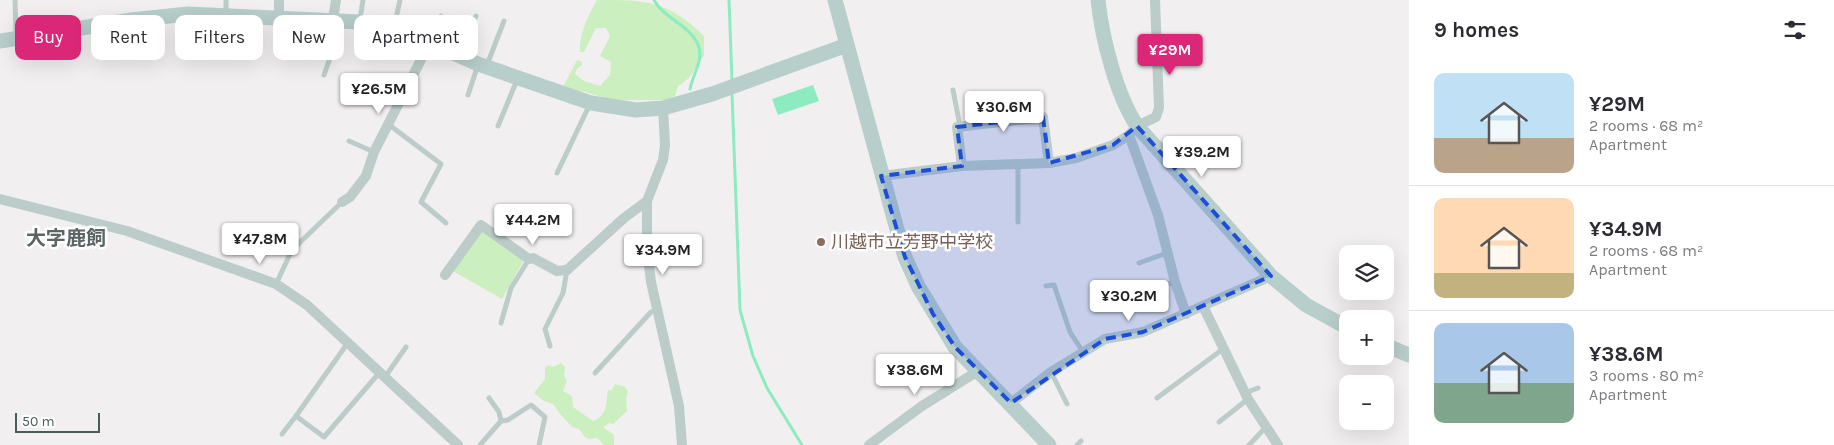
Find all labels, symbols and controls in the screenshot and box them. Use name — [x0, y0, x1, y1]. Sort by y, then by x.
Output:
chip: Buy — [15, 15, 81, 60]
chip: Rent — [91, 15, 165, 60]
chip: Filters — [175, 15, 263, 60]
chip: New — [273, 15, 344, 60]
chip: Apartment — [354, 15, 478, 60]
icon: filters — [1781, 16, 1809, 44]
text: 9 homes — [1434, 18, 1519, 42]
pin: ¥29M — [1140, 34, 1200, 76]
text: ¥29M — [1149, 40, 1191, 59]
pin: ¥26.5M — [338, 72, 420, 115]
text: ¥26.5M — [351, 79, 407, 98]
pin: ¥30.6M — [963, 90, 1045, 133]
text: ¥29M — [1589, 92, 1645, 116]
icon: home — [1474, 93, 1534, 153]
text: ¥30.6M — [976, 97, 1032, 116]
text: 2 rooms · 68 m² — [1589, 116, 1703, 135]
text: Apartment — [1589, 135, 1667, 154]
pin: ¥39.2M — [1161, 136, 1243, 178]
text: ¥39.2M — [1174, 142, 1230, 161]
pin: ¥44.2M — [492, 204, 574, 246]
text: ¥44.2M — [505, 210, 561, 229]
text: ¥34.9M — [1589, 217, 1663, 241]
icon: home — [1474, 218, 1534, 278]
pin: ¥47.8M — [219, 222, 301, 265]
district label: 大字鹿飼 — [26, 227, 106, 250]
text: ¥47.8M — [233, 229, 287, 248]
place label: 川越市立芳野中学校 — [831, 231, 993, 253]
pin: ¥34.9M — [622, 234, 704, 276]
marker: 川越市立芳野中学校 — [815, 236, 827, 248]
text: ¥34.9M — [635, 240, 691, 259]
text: 2 rooms · 68 m² — [1589, 241, 1703, 260]
map controls — [1339, 245, 1394, 430]
button: layers — [1339, 245, 1394, 300]
text: Apartment — [1589, 260, 1667, 279]
pin: ¥30.2M — [1088, 280, 1170, 322]
text: ¥30.2M — [1101, 286, 1157, 305]
button: + — [1339, 310, 1394, 365]
text: ¥38.6M — [1589, 342, 1664, 366]
icon: home — [1474, 343, 1534, 403]
pin: ¥38.6M — [874, 354, 956, 396]
text: ¥38.6M — [887, 360, 943, 379]
text: 3 rooms · 80 m² — [1589, 366, 1704, 385]
button: − — [1339, 375, 1394, 430]
text: Apartment — [1589, 385, 1667, 404]
scale bar — [15, 410, 100, 433]
text: 50 m — [22, 413, 55, 430]

